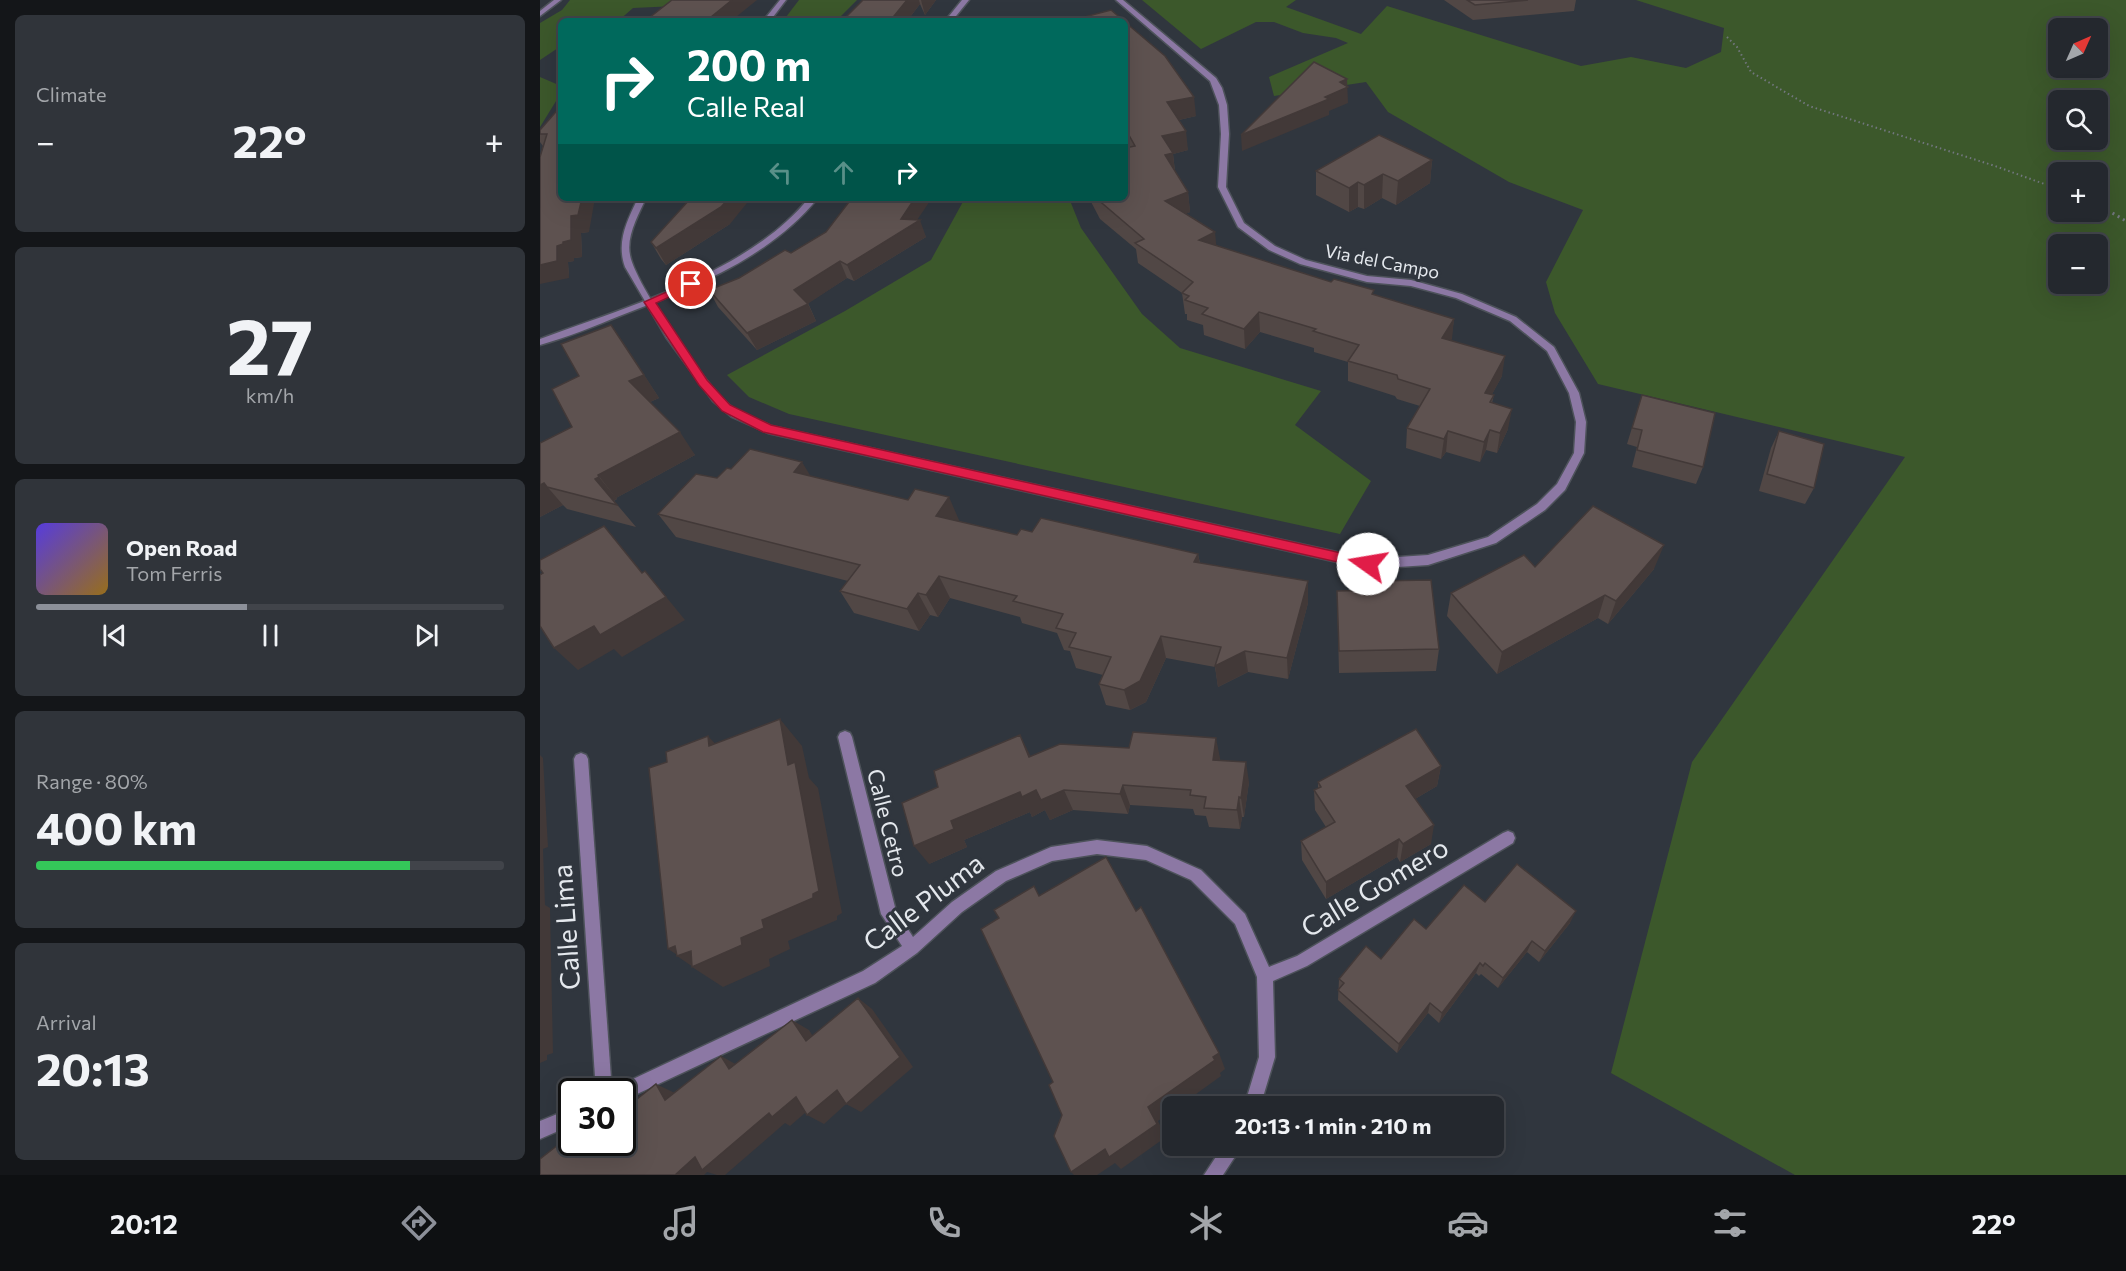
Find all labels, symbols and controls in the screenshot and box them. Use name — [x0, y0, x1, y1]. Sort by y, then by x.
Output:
north arrow — [2048, 18, 2108, 78]
map controls — [2048, 18, 2108, 294]
text: 200 m — [687, 38, 811, 90]
icon: right — [588, 42, 666, 120]
text: Climate — [36, 82, 106, 106]
text: Calle Real — [687, 90, 805, 123]
button: search — [2048, 90, 2108, 150]
text: 22° — [233, 112, 307, 167]
text: − — [36, 120, 55, 161]
text: + — [485, 120, 504, 161]
icon: left — [764, 156, 797, 189]
icon: ahead — [827, 156, 860, 189]
icon: right — [890, 156, 923, 189]
button: + — [2048, 162, 2108, 222]
button: − — [2048, 234, 2108, 294]
street label: Via del Campo — [1323, 239, 1442, 283]
pin — [665, 258, 716, 309]
icon: arrive — [674, 267, 707, 300]
text: 27 — [227, 296, 313, 391]
text: km/h — [246, 383, 294, 407]
position arrow — [1336, 532, 1400, 596]
text: Open Road — [126, 534, 237, 561]
text: Tom Ferris — [126, 561, 222, 585]
icon: previous — [98, 619, 131, 652]
icon: pause — [254, 619, 287, 652]
icon: next — [410, 619, 443, 652]
street label: Calle Cetro — [862, 766, 915, 880]
text: Range · 80% — [36, 769, 148, 793]
text: 400 km — [36, 799, 197, 854]
street label: Calle Gomero — [1295, 830, 1454, 944]
street label: Calle Pluma — [856, 846, 990, 958]
street label: Calle Lima — [545, 863, 586, 991]
text: Arrival — [36, 1010, 97, 1034]
text: 20:13 — [36, 1040, 150, 1095]
speed limit sign: 30 — [558, 1078, 636, 1156]
text: 20:13 · 1 min · 210 m — [1235, 1112, 1431, 1139]
icon: directions — [398, 1202, 440, 1244]
icon: music — [660, 1202, 702, 1244]
icon: phone — [923, 1202, 965, 1244]
icon: climate — [1185, 1202, 1227, 1244]
icon: car — [1447, 1202, 1489, 1244]
icon: filters — [1709, 1202, 1751, 1244]
text: 20:12 — [110, 1207, 178, 1240]
text: 22° — [1971, 1207, 2016, 1240]

